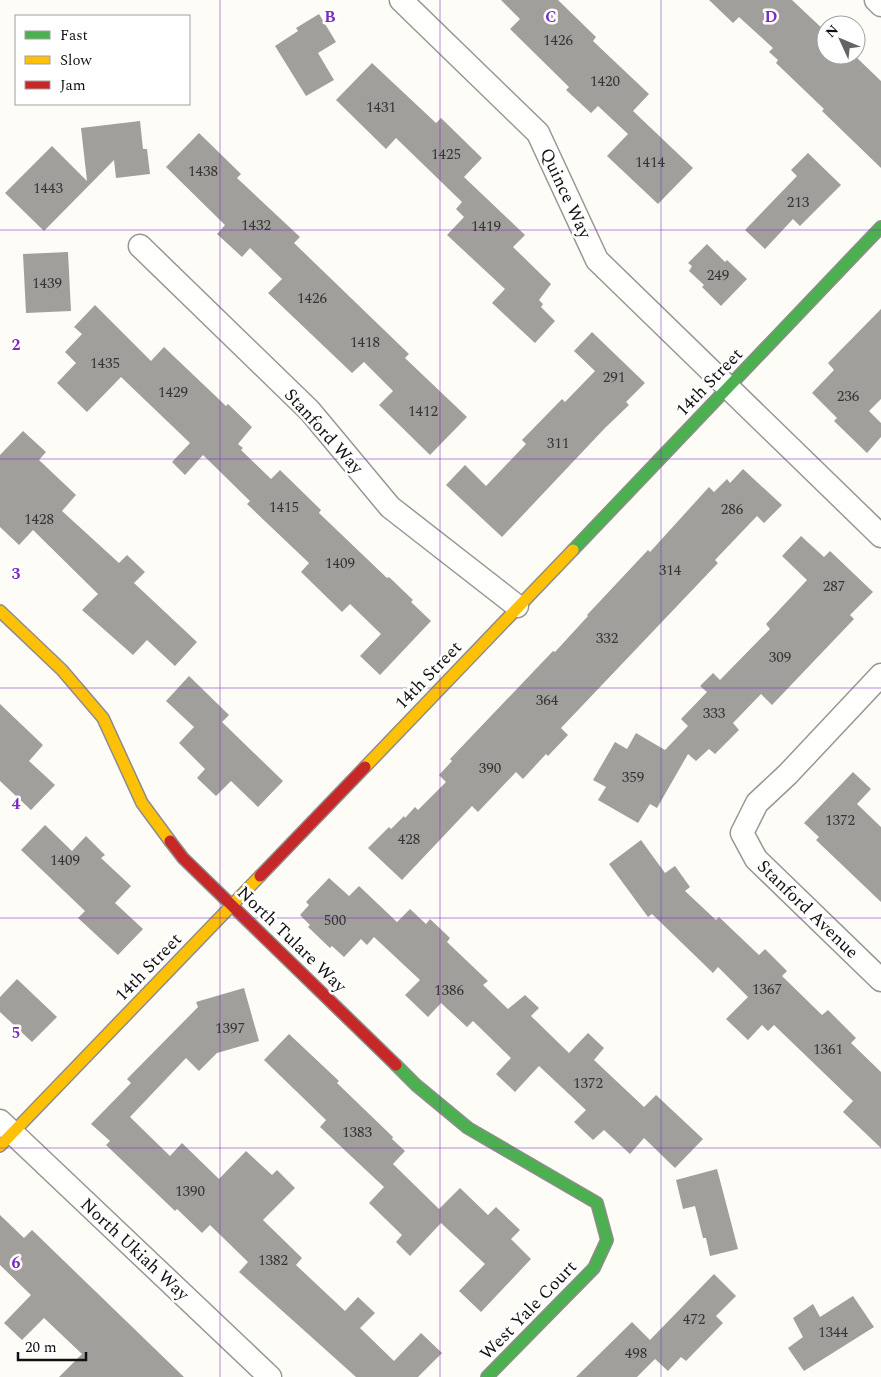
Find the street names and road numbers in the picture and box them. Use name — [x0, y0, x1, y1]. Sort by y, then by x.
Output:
street label: Quince Way — [533, 143, 599, 244]
street label: 14th Street — [670, 342, 749, 423]
street label: Stanford Way — [278, 382, 371, 481]
street label: 14th Street — [389, 635, 468, 716]
street label: Stanford Avenue — [751, 854, 865, 965]
street label: North Tulare Way — [231, 880, 354, 1000]
street label: 14th Street — [109, 927, 188, 1008]
street label: North Ukiah Way — [74, 1192, 196, 1308]
street label: West Yale Court — [474, 1254, 583, 1366]

